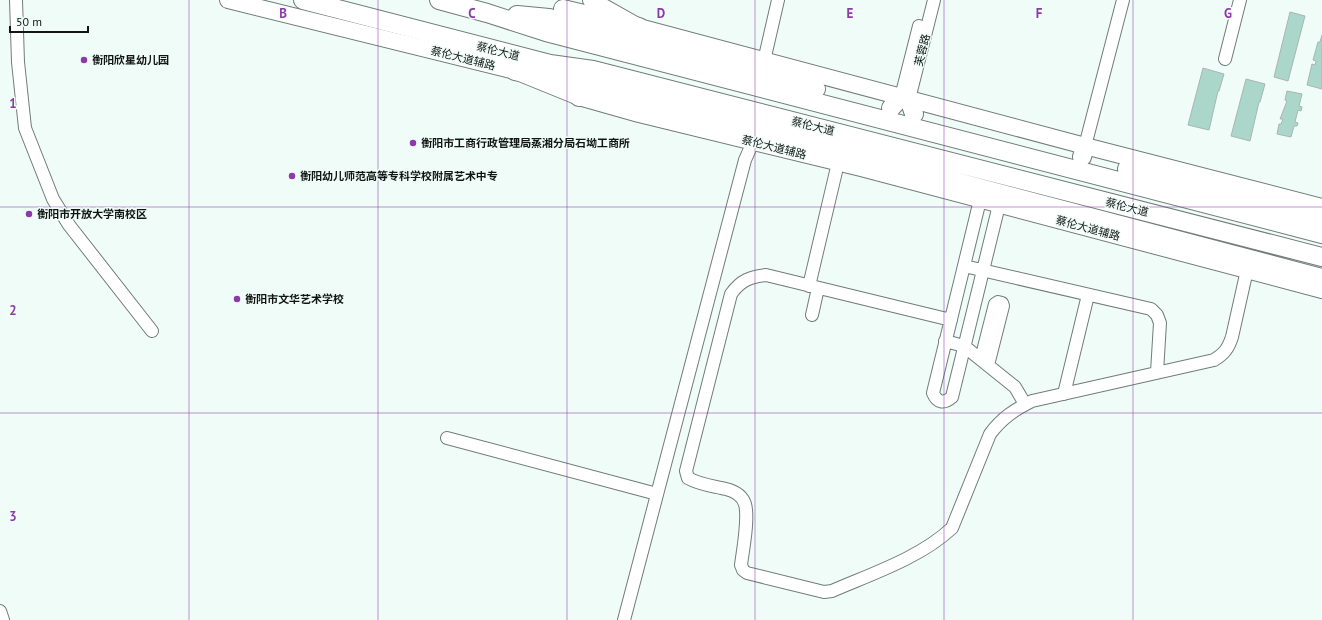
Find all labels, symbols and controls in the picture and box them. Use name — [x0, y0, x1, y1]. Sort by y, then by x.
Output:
text: B — [279, 5, 287, 22]
text: C — [468, 5, 476, 22]
text: D — [657, 5, 665, 22]
text: E — [847, 5, 854, 22]
text: F — [1036, 5, 1043, 22]
text: G — [1224, 5, 1232, 22]
scale bar — [10, 8, 88, 34]
text: 50 m — [16, 14, 42, 29]
street label: 芙蓉路 — [911, 32, 933, 68]
street label: 蔡伦大道 — [475, 39, 521, 63]
street label: 蔡伦大道辅路 — [429, 43, 497, 73]
place label: 衡阳欣星幼儿园 — [92, 53, 169, 67]
marker: 衡阳欣星幼儿园 — [79, 55, 89, 65]
text: 1 — [9, 95, 17, 112]
street label: 蔡伦大道 — [790, 114, 836, 138]
street label: 蔡伦大道辅路 — [740, 132, 808, 162]
place label: 衡阳市工商行政管理局蒸湘分局石坳工商所 — [421, 136, 630, 150]
marker: 衡阳市工商行政管理局蒸湘分局石坳工商所 — [408, 138, 418, 148]
place label: 衡阳幼儿师范高等专科学校附属艺术中专 — [300, 169, 498, 183]
marker: 衡阳幼儿师范高等专科学校附属艺术中专 — [287, 171, 297, 181]
street label: 蔡伦大道 — [1104, 195, 1150, 219]
place label: 衡阳市开放大学南校区 — [37, 207, 147, 221]
marker: 衡阳市开放大学南校区 — [24, 209, 34, 219]
street label: 蔡伦大道辅路 — [1054, 213, 1122, 243]
place label: 衡阳市文华艺术学校 — [245, 292, 344, 306]
marker: 衡阳市文华艺术学校 — [232, 294, 242, 304]
text: 2 — [9, 302, 17, 319]
text: 3 — [9, 508, 17, 525]

